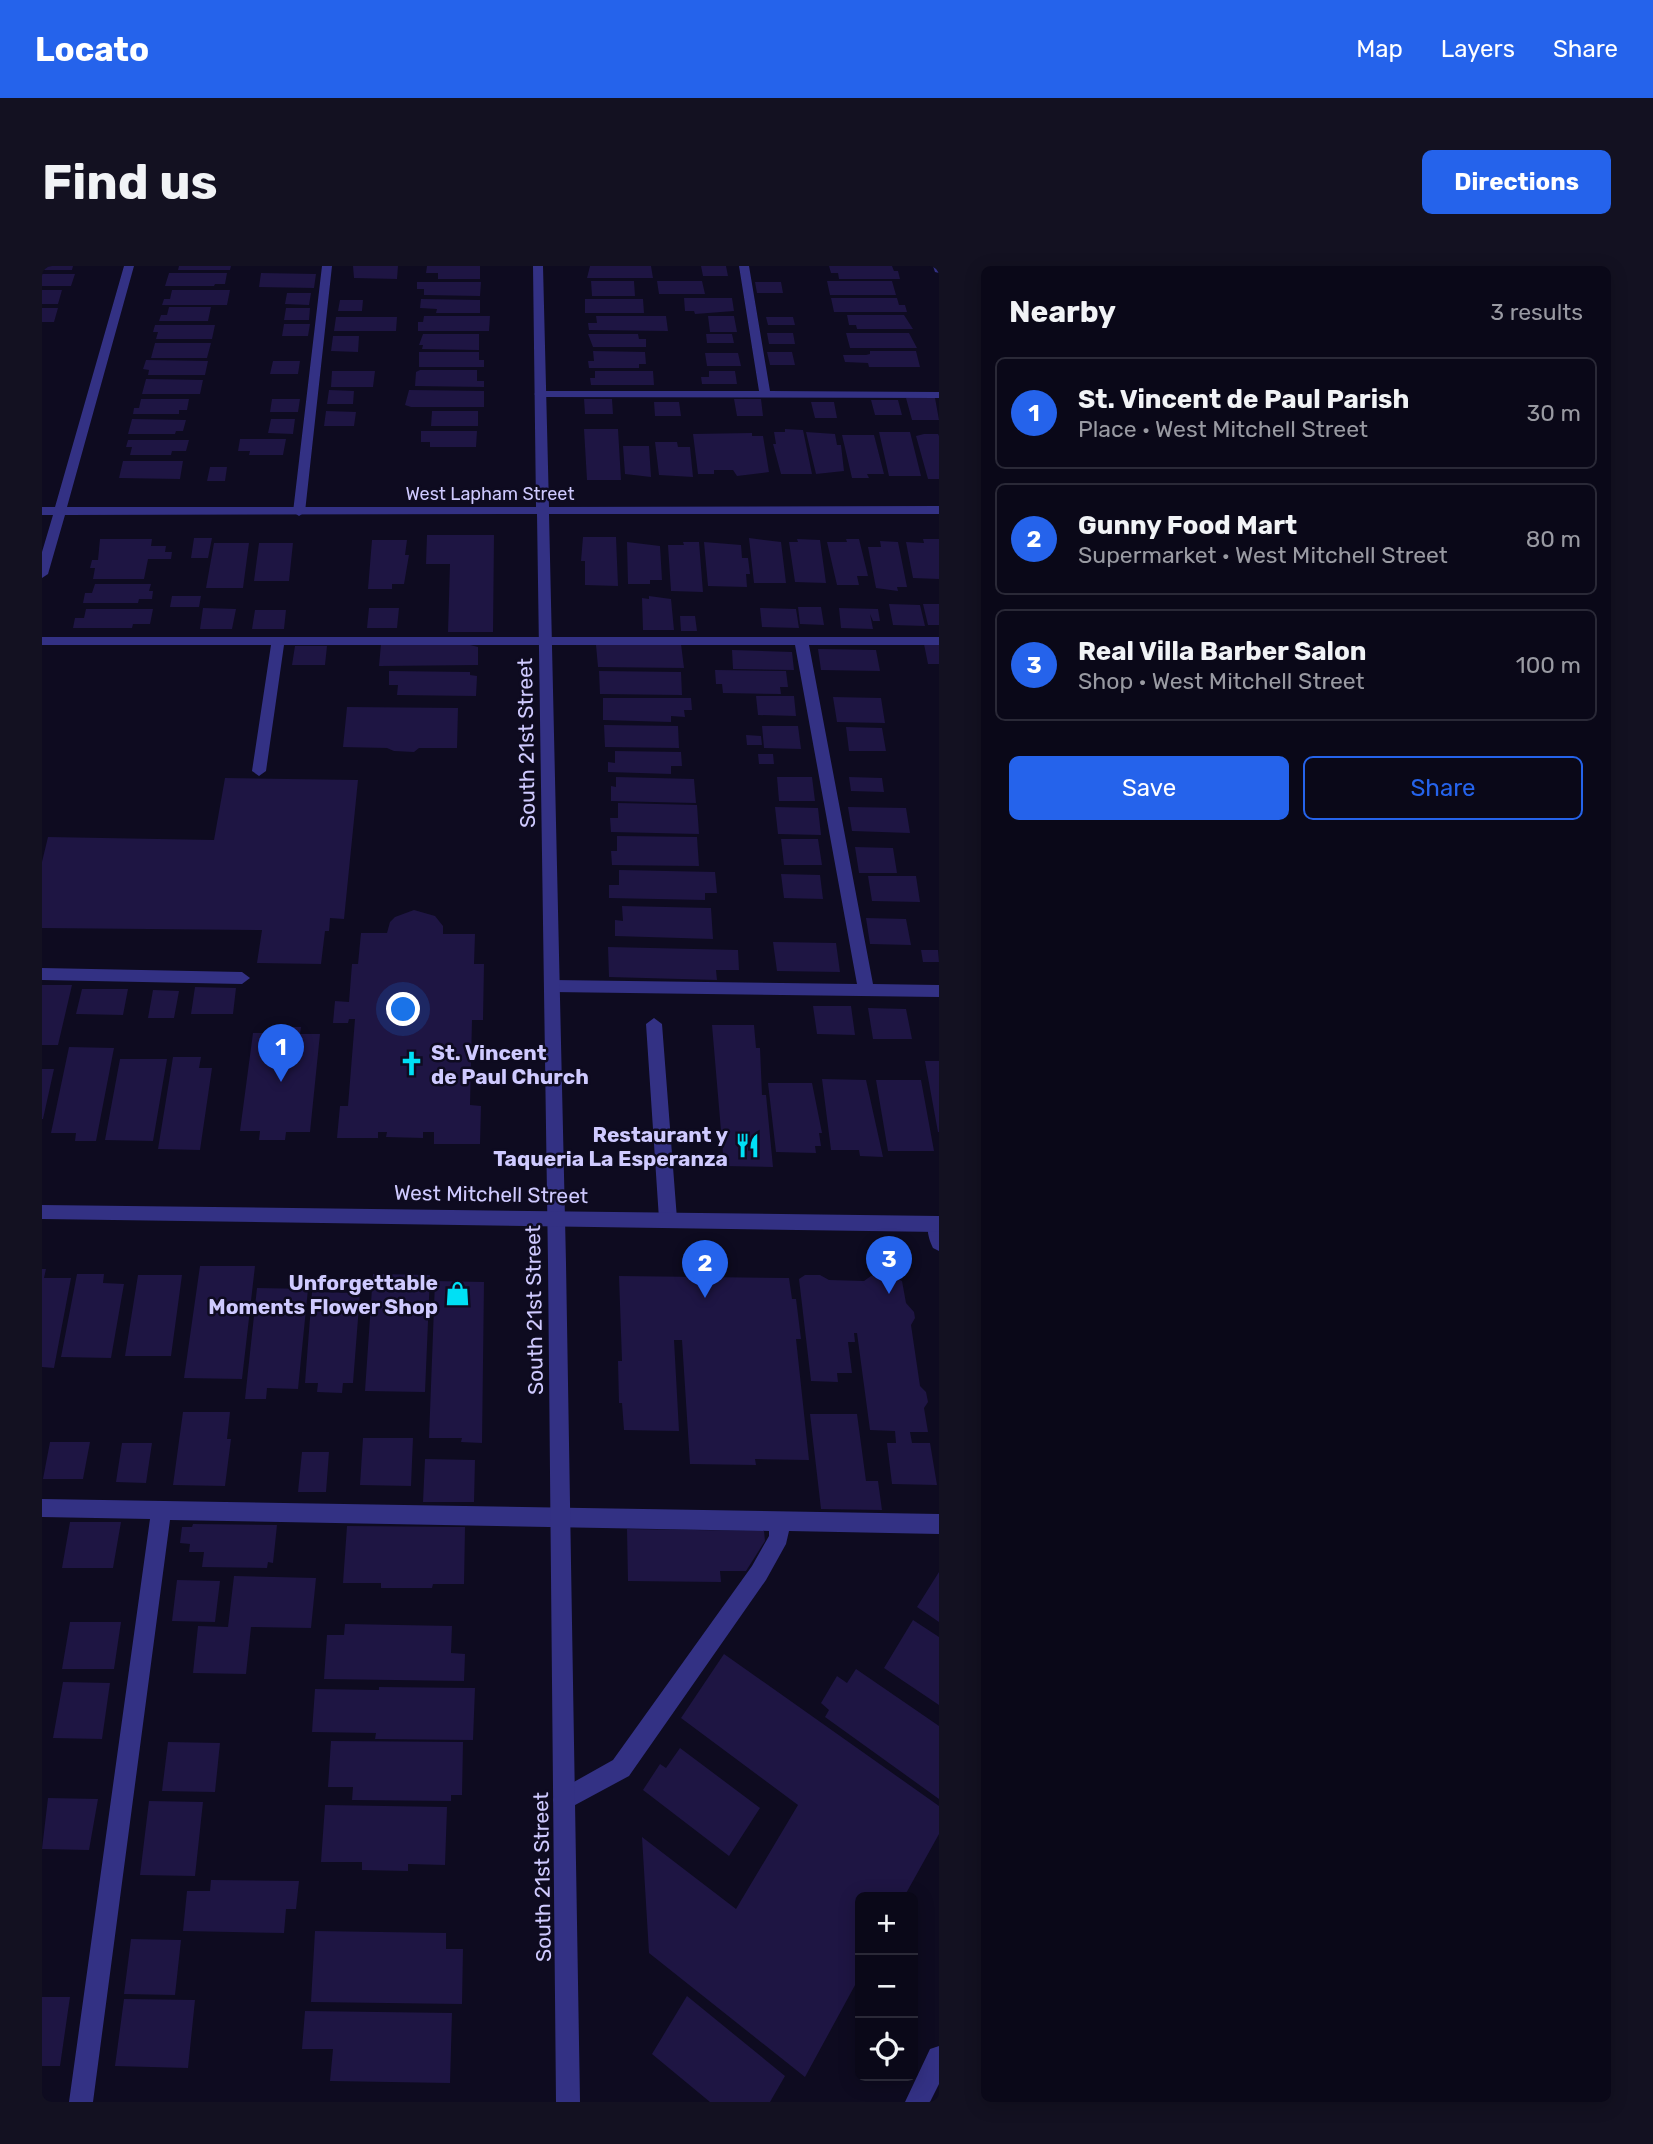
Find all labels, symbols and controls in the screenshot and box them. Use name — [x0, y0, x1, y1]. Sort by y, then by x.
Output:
text: Locato — [35, 30, 149, 69]
text: Map — [1356, 35, 1403, 63]
text: Layers — [1441, 35, 1515, 63]
text: Share — [1553, 35, 1618, 63]
button: Directions — [1422, 150, 1611, 214]
text: Find us — [42, 153, 218, 211]
text: Nearby — [1009, 294, 1116, 330]
text: 3 results — [1490, 298, 1583, 326]
text: St. Vincent de Paul Parish — [1078, 384, 1409, 415]
text: 1 — [1028, 399, 1040, 427]
text: 30 m — [1526, 399, 1581, 427]
text: Place · West Mitchell Street — [1078, 415, 1368, 443]
street label: West Lapham Street — [406, 483, 574, 505]
text: Gunny Food Mart — [1078, 510, 1297, 541]
text: 2 — [1027, 525, 1041, 553]
text: 80 m — [1526, 525, 1581, 553]
text: Supermarket · West Mitchell Street — [1078, 541, 1448, 569]
text: Real Villa Barber Salon — [1078, 636, 1367, 667]
text: 3 — [1026, 651, 1042, 679]
text: 100 m — [1516, 651, 1581, 679]
street label: South 21st Street — [512, 658, 540, 828]
text: Shop · West Mitchell Street — [1078, 667, 1365, 695]
button: Save — [1009, 756, 1289, 820]
button: Share — [1303, 756, 1583, 820]
your location — [386, 992, 420, 1026]
pin: 1 — [258, 1024, 304, 1082]
place label: St. Vincent de Paul Church — [431, 1040, 589, 1089]
church icon: St. Vincent de Paul Church — [397, 1050, 425, 1078]
place label: Restaurant y Taqueria La Esperanza — [493, 1122, 728, 1171]
restaurant icon: Restaurant y Taqueria La Esperanza — [734, 1132, 762, 1160]
street label: West Mitchell Street — [394, 1180, 588, 1208]
street label: South 21st Street — [520, 1225, 548, 1395]
pin: 3 — [866, 1236, 912, 1294]
pin: 2 — [682, 1240, 728, 1298]
place label: Unforgettable Moments Flower Shop — [208, 1270, 438, 1319]
shop icon: Unforgettable Moments Flower Shop — [444, 1280, 472, 1308]
street label: South 21st Street — [528, 1792, 556, 1962]
map controls — [855, 1892, 918, 2081]
button: + — [855, 1892, 918, 1955]
button: − — [855, 1955, 918, 2018]
button: locate — [855, 2018, 918, 2081]

